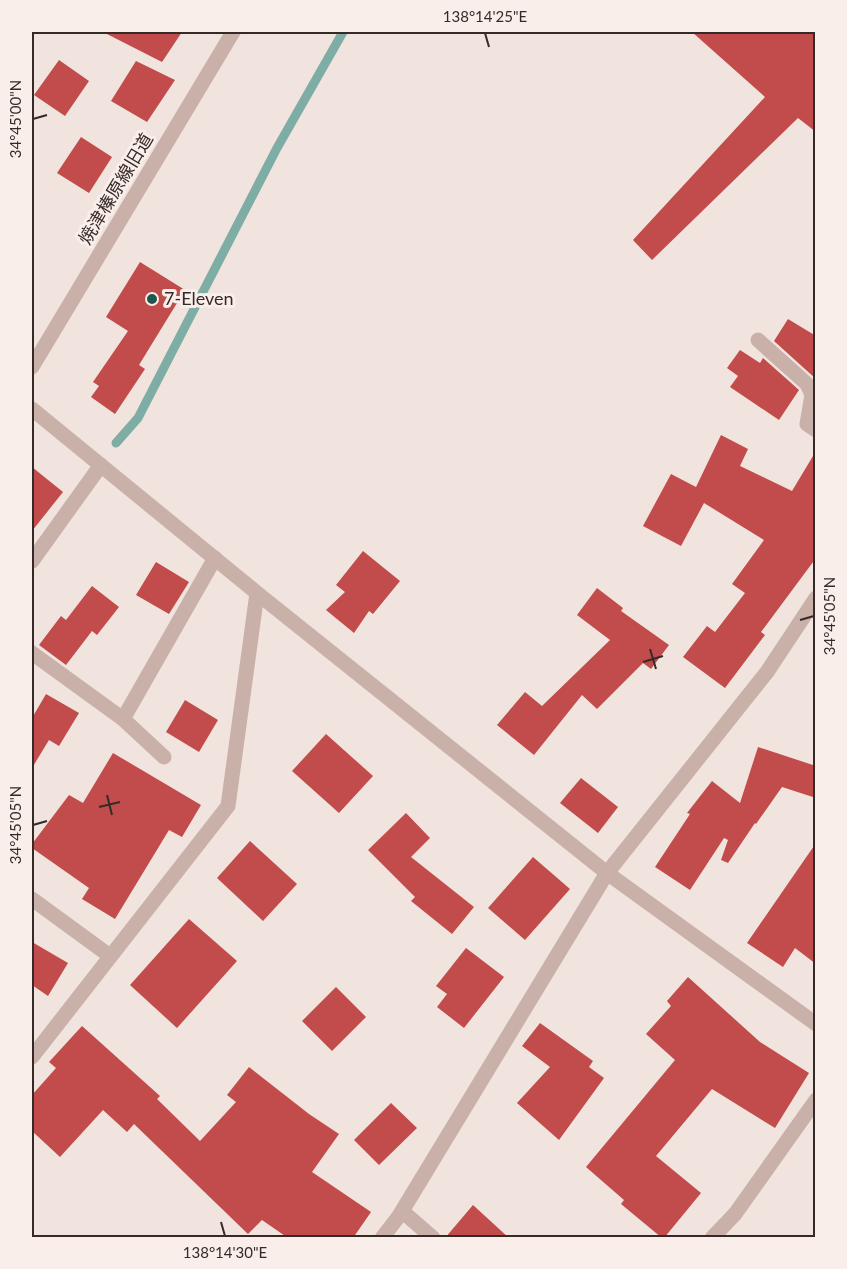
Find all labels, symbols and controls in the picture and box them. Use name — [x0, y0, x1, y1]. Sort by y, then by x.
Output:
text: 138°14'25"E — [443, 7, 527, 25]
text: 34°45'00"N — [6, 80, 24, 158]
street label: 焼津榛原線旧道 — [73, 129, 157, 248]
place label: 7-Eleven — [164, 287, 234, 309]
marker: 7-Eleven — [145, 292, 159, 306]
text: 34°45'05"N — [820, 577, 838, 655]
text: 34°45'05"N — [6, 786, 24, 864]
text: 138°14'30"E — [183, 1243, 267, 1261]

